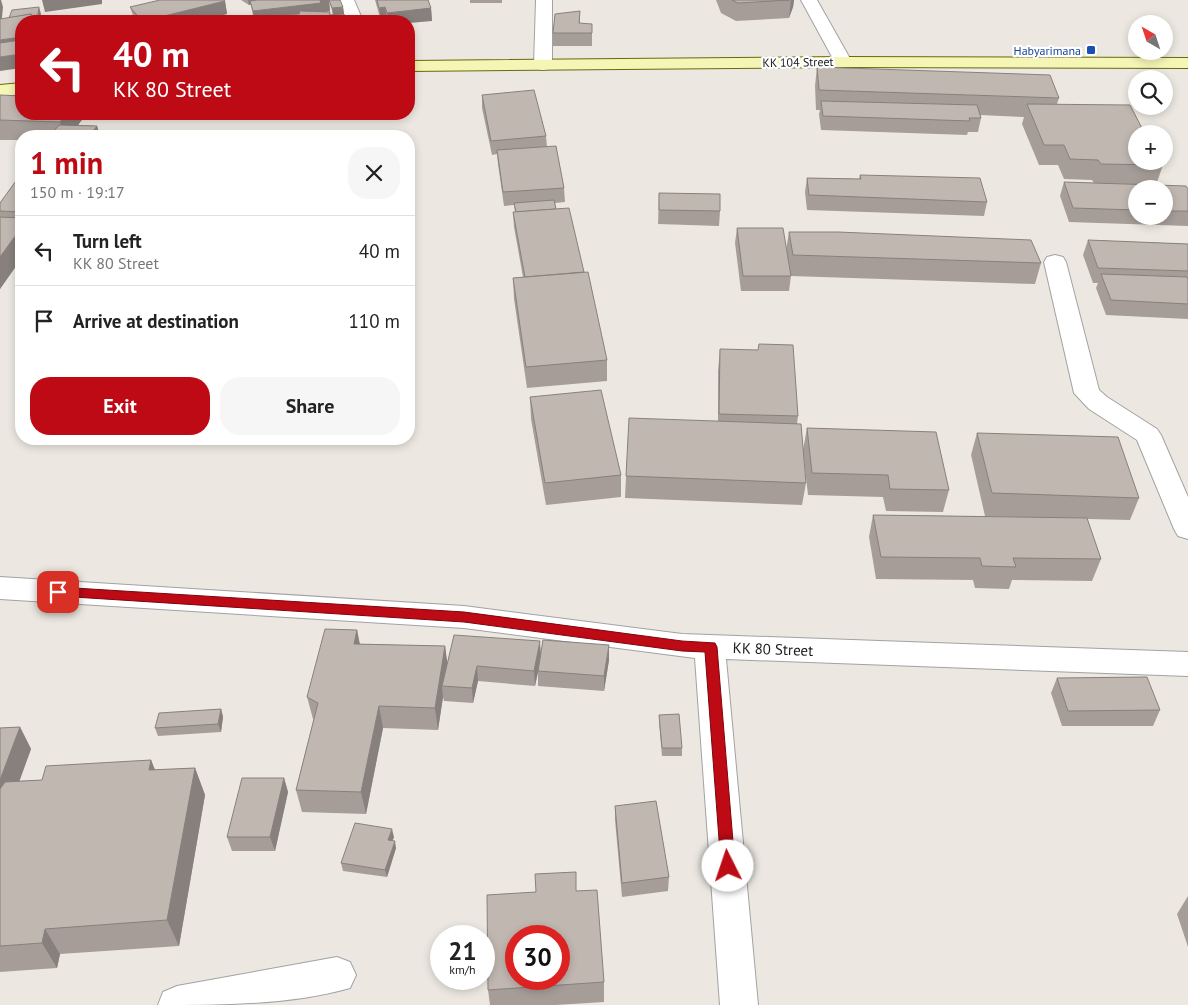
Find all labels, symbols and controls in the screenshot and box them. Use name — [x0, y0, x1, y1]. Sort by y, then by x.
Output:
north arrow — [1128, 15, 1172, 60]
map controls — [1128, 15, 1173, 225]
text: 40 m — [113, 31, 190, 77]
icon: left — [30, 35, 95, 100]
place label: Habyarimana — [1014, 43, 1081, 58]
marker: Habyarimana — [1085, 44, 1097, 56]
street label: KK 104 Street — [762, 54, 834, 70]
button: search — [1128, 70, 1173, 115]
text: KK 80 Street — [113, 75, 231, 103]
button: + — [1128, 125, 1173, 170]
text: 1 min — [30, 143, 103, 182]
button: close — [348, 147, 400, 199]
button: − — [1128, 180, 1173, 225]
text: 150 m · 19:17 — [30, 182, 125, 202]
text: Turn left — [73, 229, 142, 253]
icon: left — [30, 237, 58, 265]
text: 40 m — [359, 239, 400, 263]
text: KK 80 Street — [73, 253, 159, 273]
icon: arrive — [30, 307, 58, 335]
text: Arrive at destination — [73, 309, 239, 333]
text: 110 m — [348, 309, 400, 333]
button: Exit — [30, 377, 210, 435]
button: Share — [220, 377, 400, 435]
pin — [37, 571, 79, 613]
icon: arrive — [44, 578, 72, 606]
street label: KK 80 Street — [732, 638, 814, 660]
position arrow — [701, 839, 753, 891]
speed limit sign: 30 — [505, 925, 570, 990]
text: 21 — [448, 935, 477, 967]
text: km/h — [449, 962, 476, 977]

